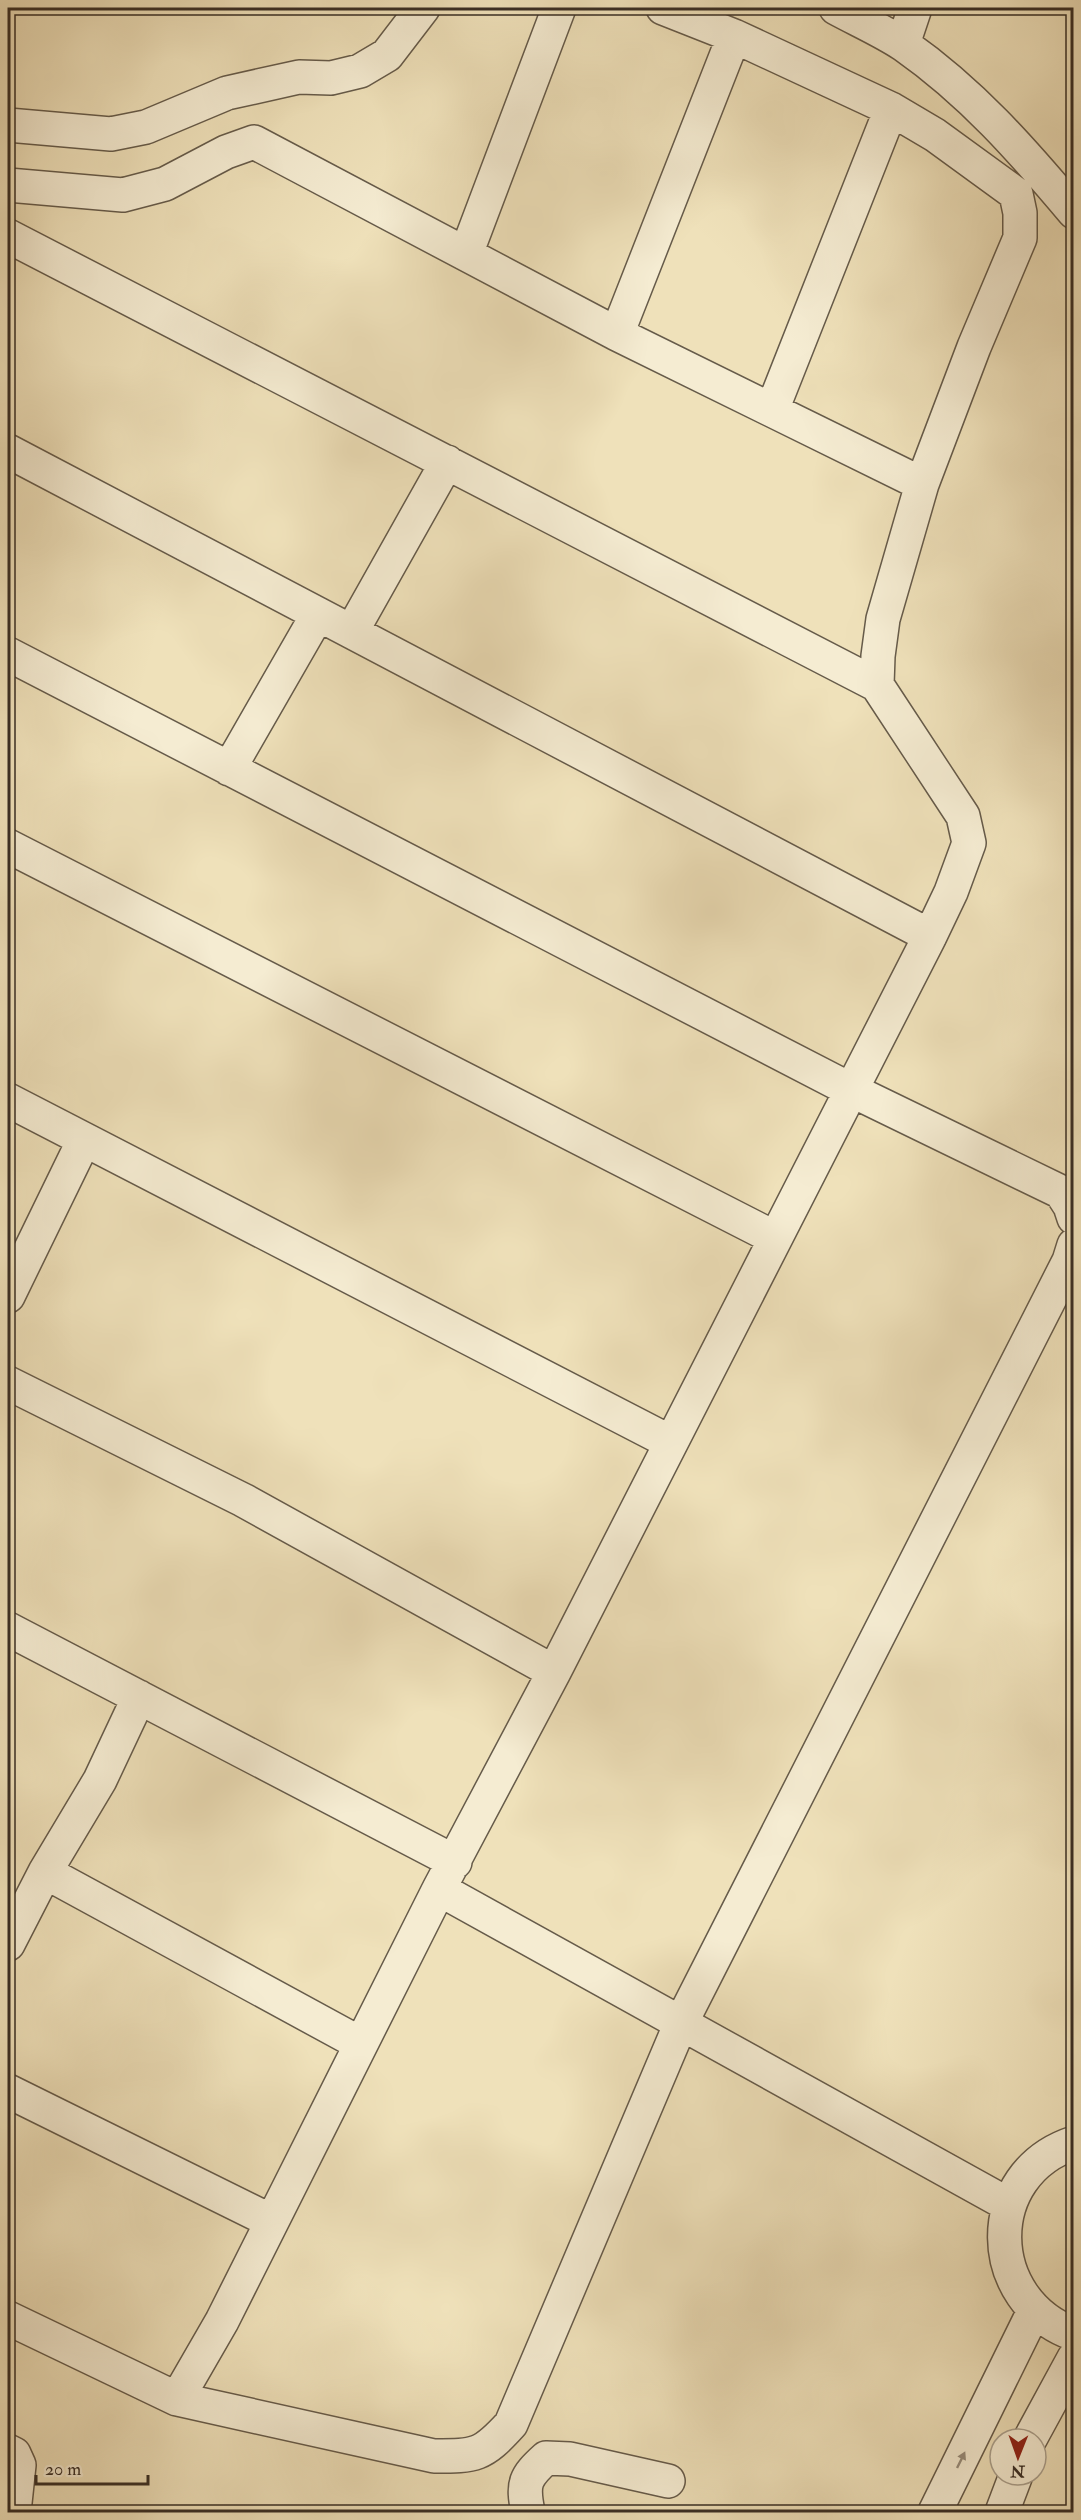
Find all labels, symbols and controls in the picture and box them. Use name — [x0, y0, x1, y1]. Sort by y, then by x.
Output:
north arrow — [988, 2427, 1048, 2487]
scale bar — [36, 2448, 148, 2486]
one-way arrow — [956, 2451, 966, 2468]
text: 20 m — [45, 2458, 81, 2481]
text: N — [1010, 2461, 1026, 2481]

